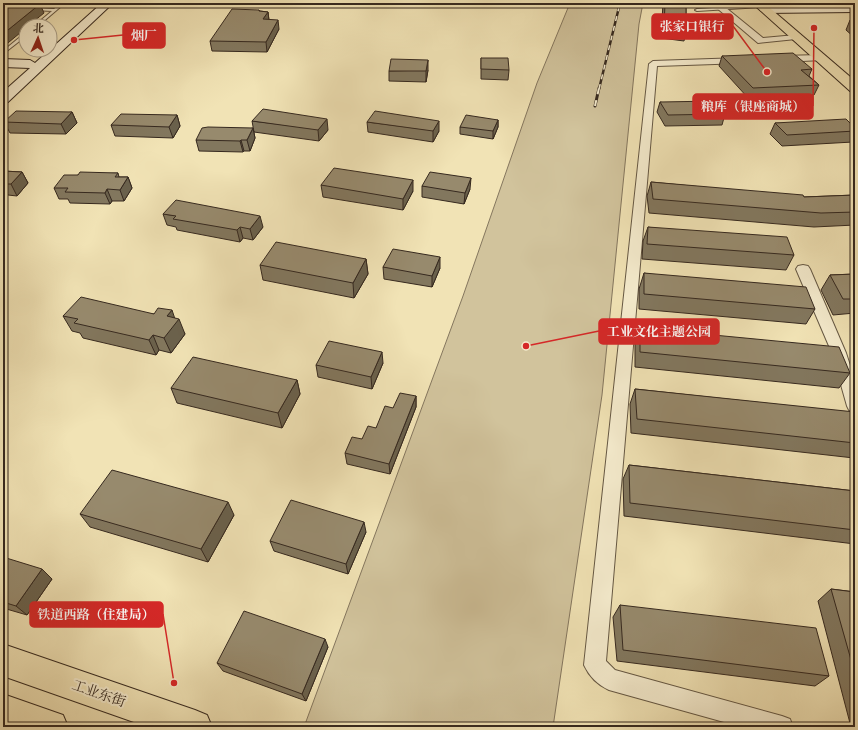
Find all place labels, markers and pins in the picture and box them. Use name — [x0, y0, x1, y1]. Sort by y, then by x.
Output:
callout: 张家口银行 — [652, 14, 733, 39]
callout: 烟厂 — [123, 23, 165, 48]
callout: 粮库（银座商城） — [693, 94, 813, 119]
callout: 工业文化主题公园 — [599, 319, 719, 344]
callout: 铁道西路（住建局） — [30, 602, 163, 627]

